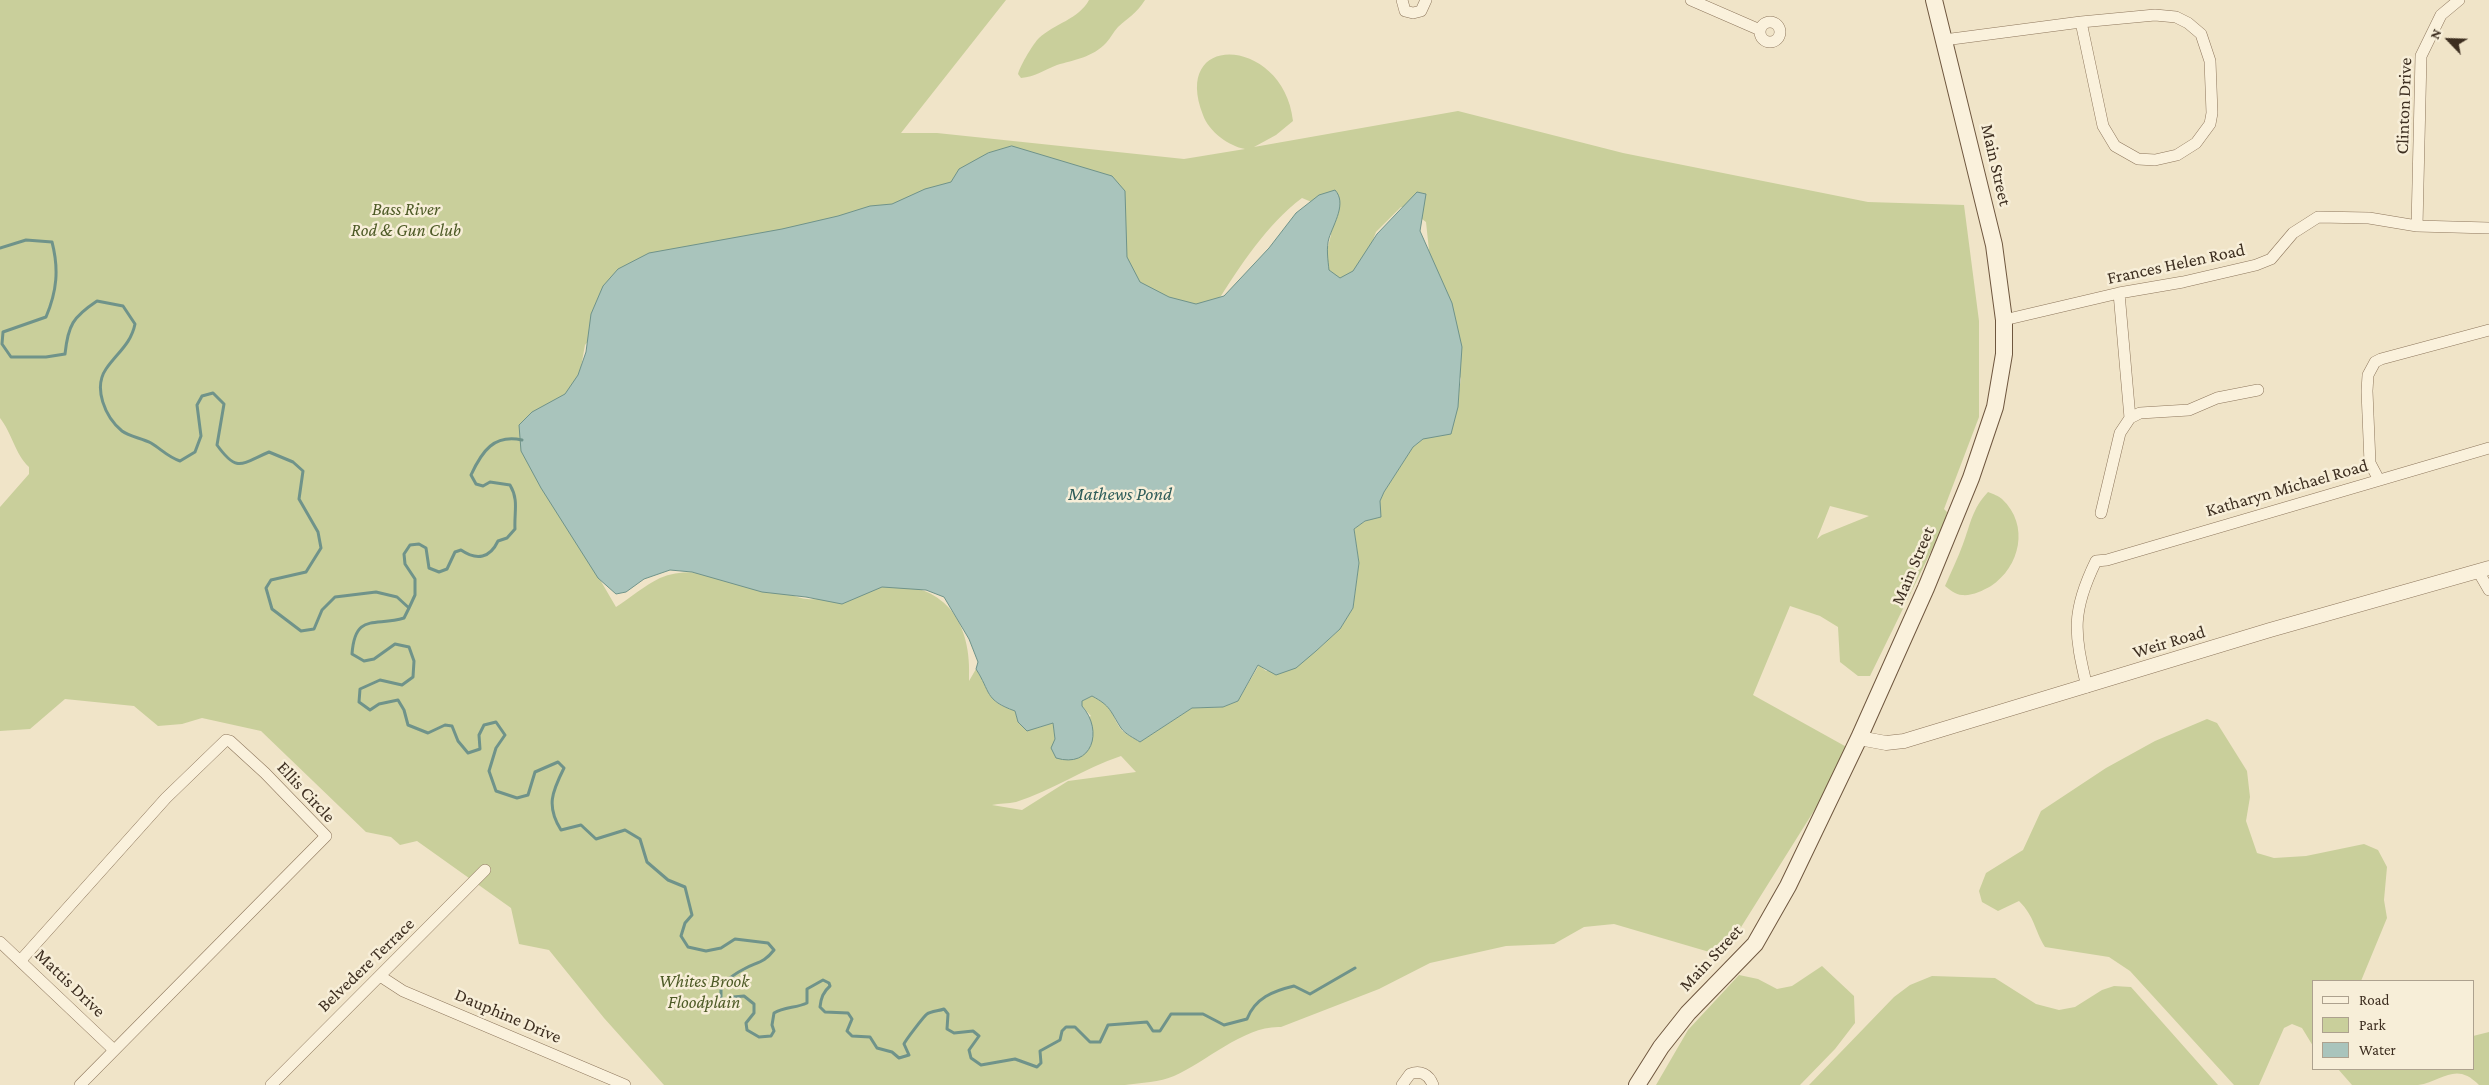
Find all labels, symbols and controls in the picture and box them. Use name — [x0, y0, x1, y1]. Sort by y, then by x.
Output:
north arrow — [2424, 15, 2474, 65]
text: N — [2426, 26, 2445, 42]
street label: Clinton Drive — [2392, 57, 2416, 155]
street label: Main Street — [1976, 122, 2016, 208]
park label: Bass River Rod & Gun Club — [351, 198, 461, 240]
street label: Frances Helen Road — [2105, 239, 2247, 289]
street label: Katharyn Michael Road — [2203, 454, 2371, 522]
water label: Mathews Pond — [1068, 483, 1172, 505]
street label: Main Street — [1887, 523, 1939, 609]
street label: Weir Road — [2130, 621, 2208, 663]
street label: Ellis Circle — [272, 757, 340, 827]
street label: Belvedere Terrace — [313, 913, 419, 1017]
street label: Main Street — [1675, 920, 1747, 996]
street label: Mattis Drive — [30, 944, 110, 1022]
park label: Whites Brook Floodplain — [659, 970, 749, 1012]
legend — [2312, 980, 2474, 1070]
street label: Dauphine Drive — [451, 984, 565, 1048]
text: Road — [2359, 992, 2389, 1008]
text: Park — [2359, 1017, 2386, 1033]
text: Water — [2359, 1042, 2396, 1058]

